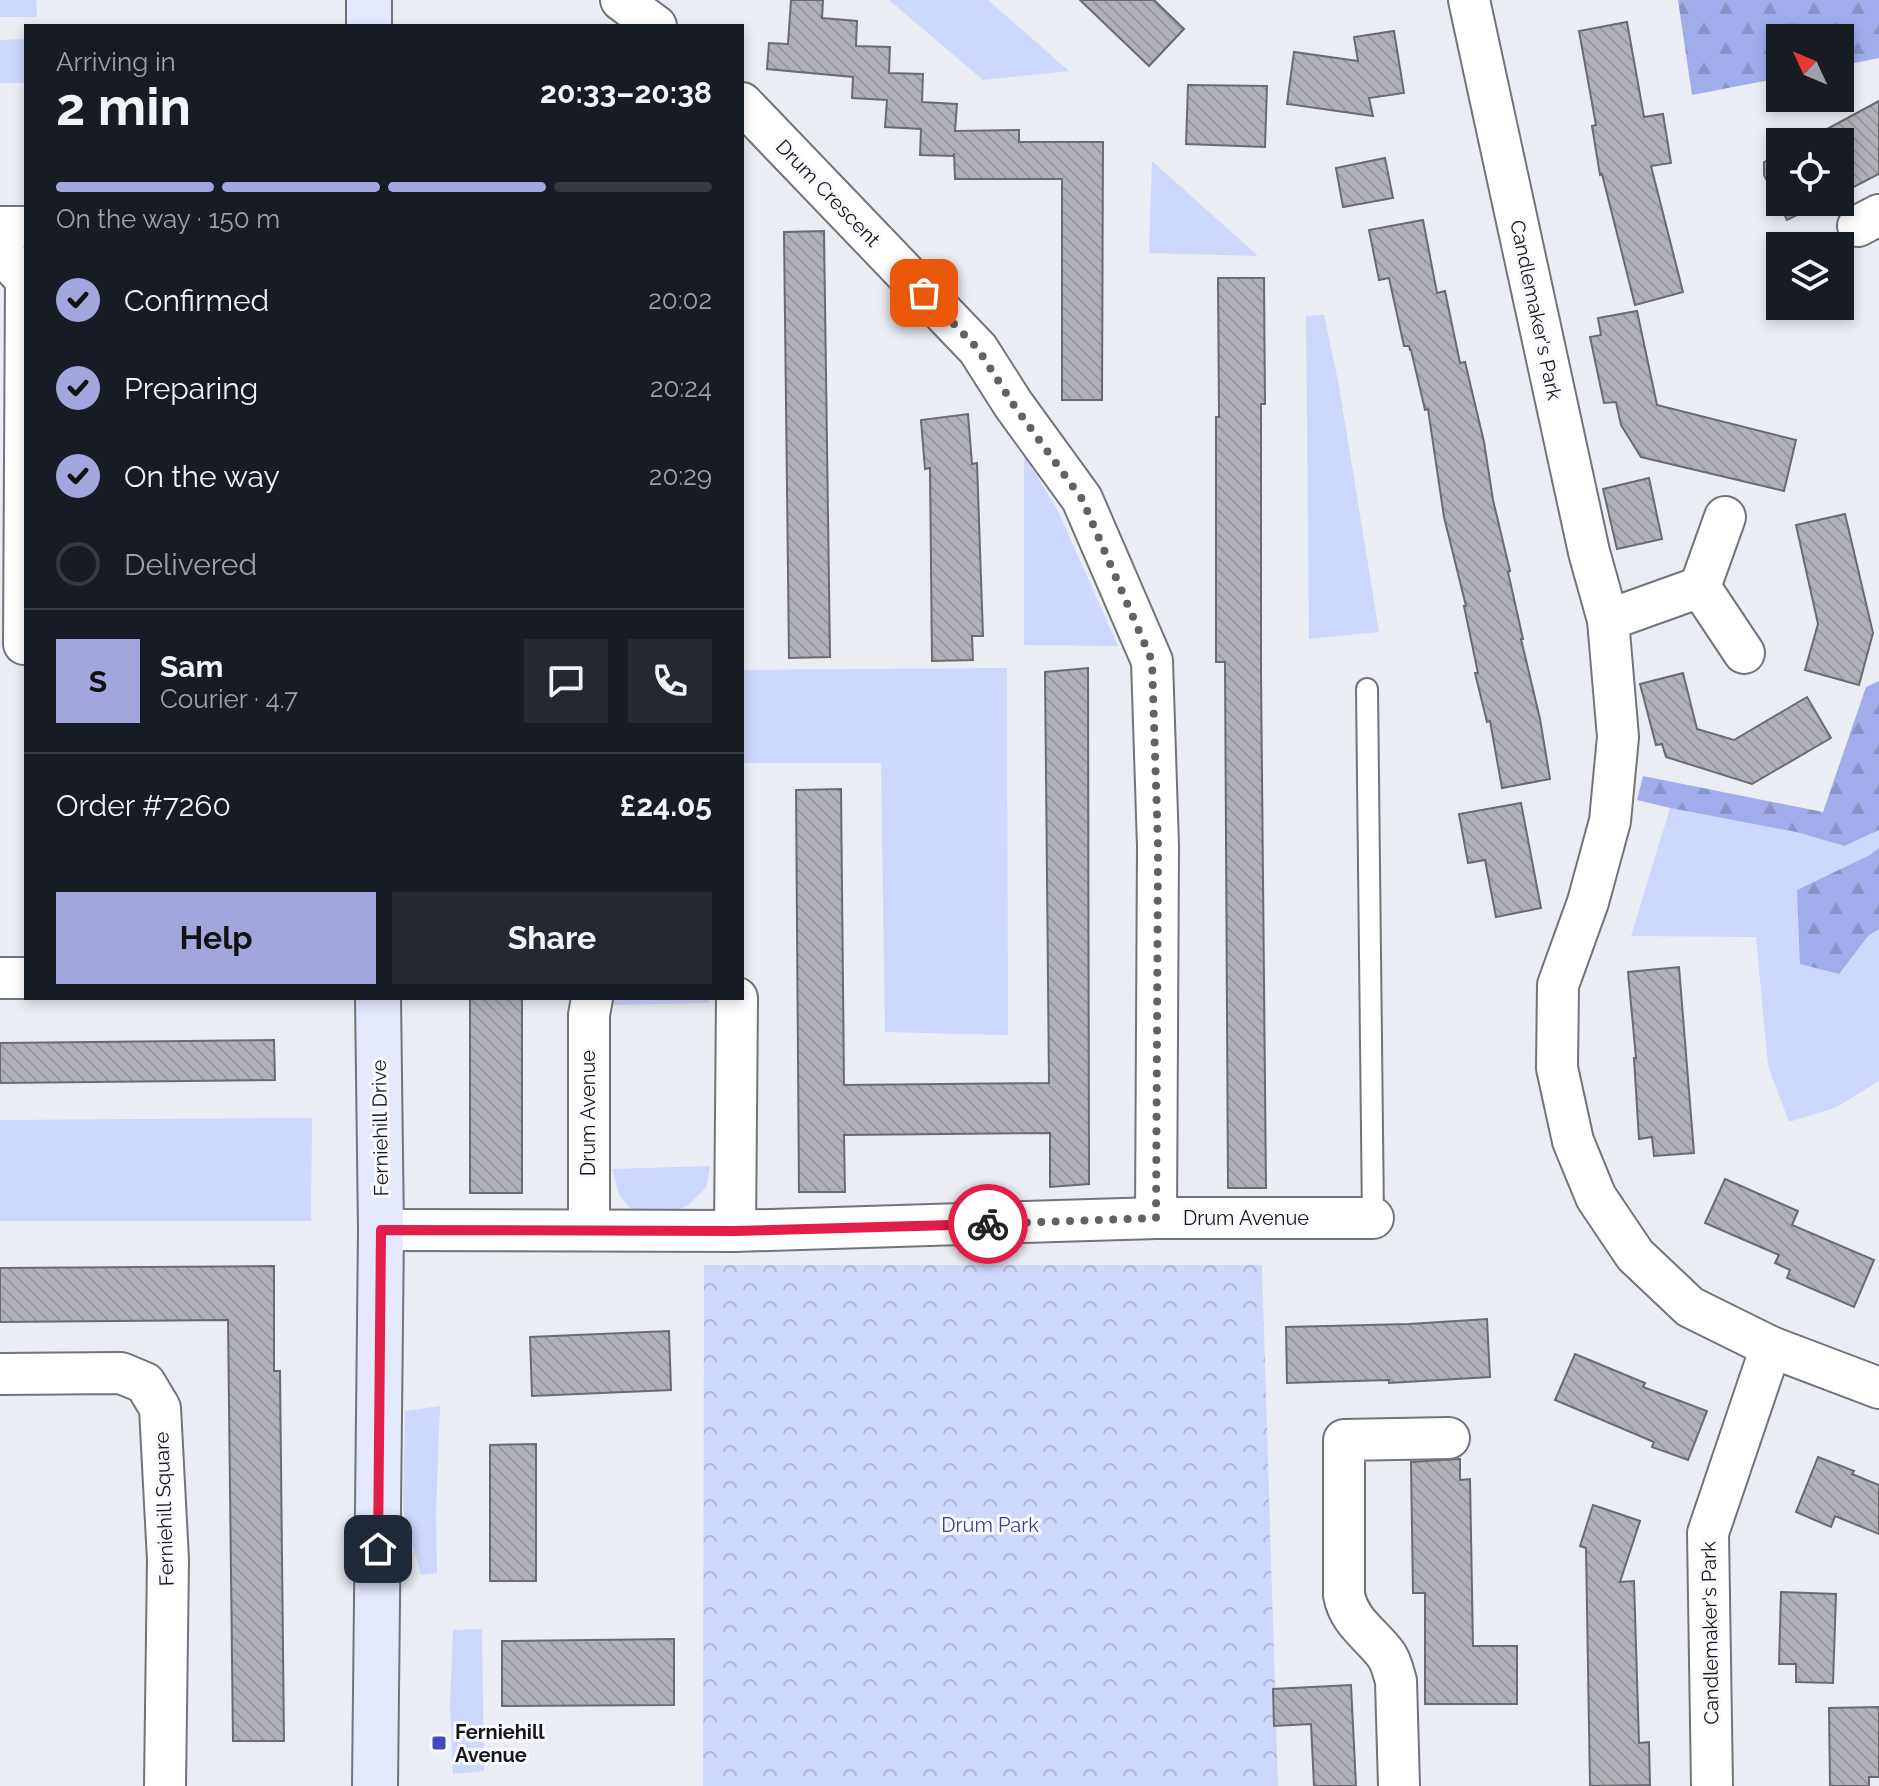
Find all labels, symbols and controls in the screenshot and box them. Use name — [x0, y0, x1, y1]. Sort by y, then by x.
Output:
north arrow — [1766, 24, 1854, 112]
map controls — [1766, 24, 1854, 320]
text: Arriving in — [56, 47, 176, 77]
text: 20:33–20:38 — [540, 75, 712, 110]
text: 2 min — [56, 76, 191, 137]
button: locate — [1766, 128, 1854, 216]
street label: Drum Crescent — [771, 135, 885, 252]
text: On the way · 150 m — [56, 204, 280, 234]
street label: Candlemaker's Park — [1505, 218, 1567, 403]
button: layers — [1766, 232, 1854, 320]
pin — [890, 259, 958, 327]
icon: bag — [902, 271, 946, 315]
icon: check — [56, 278, 100, 322]
text: Confirmed — [124, 283, 269, 318]
text: 20:02 — [648, 285, 712, 315]
icon: check — [56, 366, 100, 410]
text: Preparing — [124, 371, 258, 406]
text: 20:24 — [650, 373, 712, 403]
icon: check — [56, 454, 100, 498]
text: On the way — [124, 459, 280, 494]
text: 20:29 — [649, 461, 712, 491]
text: Delivered — [124, 547, 257, 582]
button: chat — [524, 639, 608, 723]
button: phone — [628, 639, 712, 723]
text: Sam — [160, 649, 223, 684]
text: S — [89, 664, 107, 699]
text: Courier · 4.7 — [160, 684, 298, 714]
text: Order #7260 — [56, 788, 231, 823]
text: £24.05 — [620, 788, 712, 823]
button: Help — [56, 892, 376, 984]
button: Share — [392, 892, 712, 984]
street label: Drum Avenue — [576, 1050, 600, 1176]
street label: Ferniehill Drive — [367, 1059, 393, 1197]
courier — [948, 1184, 1028, 1264]
icon: bike — [966, 1202, 1010, 1246]
street label: Drum Avenue — [1183, 1206, 1309, 1230]
street label: Ferniehill Square — [149, 1431, 179, 1587]
park label: Drum Park — [941, 1513, 1039, 1537]
pin — [344, 1515, 412, 1583]
icon: home — [356, 1527, 400, 1571]
street label: Candlemaker's Park — [1696, 1541, 1724, 1725]
place label: Ferniehill Avenue — [455, 1720, 545, 1767]
marker: Ferniehill Avenue — [430, 1734, 448, 1752]

